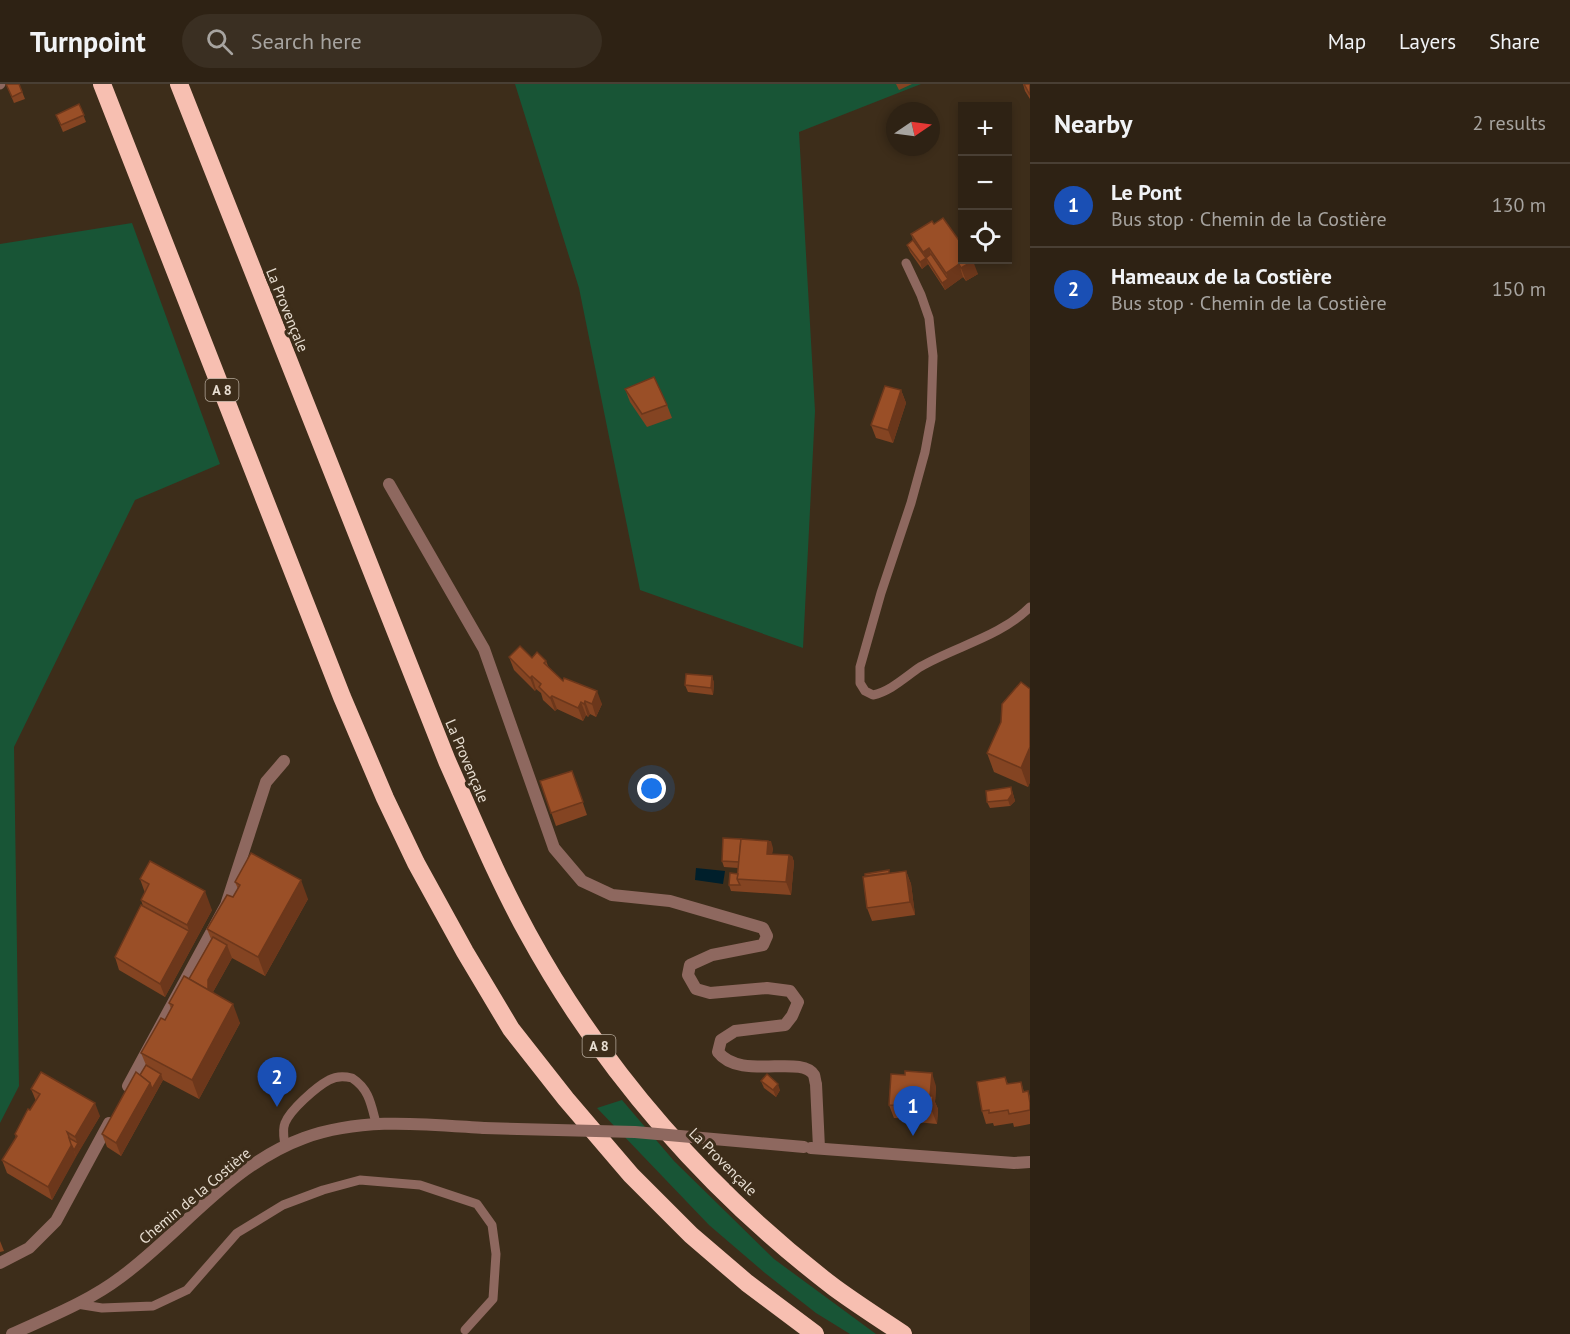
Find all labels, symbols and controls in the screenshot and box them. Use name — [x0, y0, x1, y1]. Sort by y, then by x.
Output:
search box — [182, 14, 602, 68]
text: Turnpoint — [30, 23, 146, 60]
icon: search — [203, 25, 236, 58]
text: Search here — [251, 27, 362, 55]
text: Map — [1328, 28, 1366, 55]
text: Layers — [1399, 28, 1456, 55]
text: Share — [1489, 28, 1540, 55]
north arrow — [886, 102, 940, 156]
map controls — [958, 102, 1012, 264]
button: + — [958, 102, 1012, 156]
text: Nearby — [1054, 107, 1132, 140]
text: 2 results — [1473, 110, 1546, 136]
button: − — [958, 156, 1012, 210]
text: Le Pont — [1111, 178, 1182, 206]
text: 1 — [1068, 192, 1079, 218]
text: 130 m — [1492, 192, 1546, 218]
text: Bus stop · Chemin de la Costière — [1111, 206, 1387, 232]
button: locate — [958, 210, 1012, 264]
text: Hameaux de la Costière — [1111, 262, 1332, 290]
street label: La Provençale — [262, 265, 313, 355]
text: 2 — [1068, 276, 1079, 302]
text: 150 m — [1492, 276, 1546, 302]
text: Bus stop · Chemin de la Costière — [1111, 290, 1387, 316]
road number: A 8 — [206, 379, 238, 401]
street label: La Provençale — [441, 716, 494, 805]
your location — [637, 774, 666, 803]
road number: A 8 — [582, 1035, 616, 1057]
pin: 2 — [258, 1058, 296, 1107]
pin: 1 — [894, 1086, 932, 1136]
street label: La Provençale — [685, 1124, 761, 1200]
street label: Chemin de la Costière — [135, 1143, 254, 1248]

